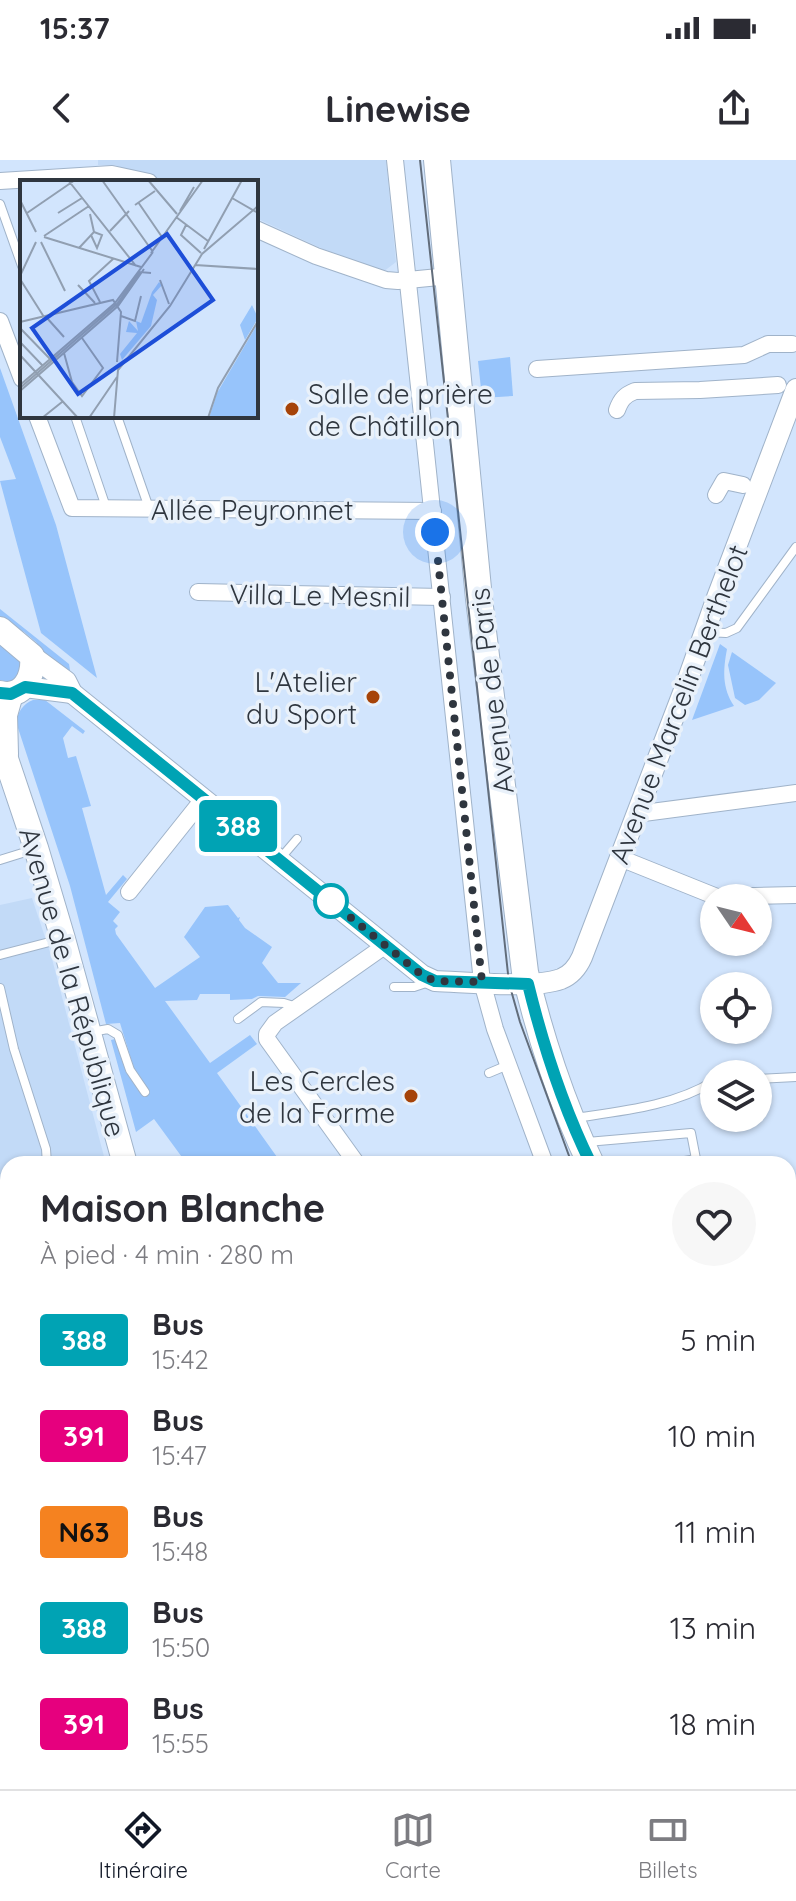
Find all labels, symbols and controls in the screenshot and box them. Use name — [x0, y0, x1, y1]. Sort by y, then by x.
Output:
text: 15:37 — [40, 9, 110, 47]
icon: back — [40, 86, 84, 130]
text: Linewise — [325, 86, 471, 131]
icon: share — [712, 86, 756, 130]
inset map — [20, 180, 258, 418]
place label: Salle de prière de Châtillon — [308, 376, 493, 443]
marker: Salle de prière de Châtillon — [283, 400, 301, 418]
street label: Allée Peyronnet — [151, 492, 353, 527]
your location — [415, 512, 455, 552]
street label: Avenue Marcelin Berthelot — [601, 540, 755, 868]
street label: Villa Le Mesnil — [229, 576, 411, 614]
street label: Avenue de Paris — [461, 586, 521, 796]
place label: L'Atelier du Sport — [246, 664, 357, 731]
marker: L'Atelier du Sport — [364, 688, 382, 706]
line badge: 388 — [192, 800, 284, 852]
text: 388 — [215, 808, 261, 843]
street label: Avenue de la République — [12, 823, 134, 1141]
unlabelled marker — [314, 884, 348, 918]
north arrow — [700, 884, 772, 956]
map controls — [700, 884, 772, 1132]
button: locate — [700, 972, 772, 1044]
button: layers — [700, 1060, 772, 1132]
place label: Les Cercles de la Forme — [239, 1063, 395, 1130]
marker: Les Cercles de la Forme — [402, 1087, 420, 1105]
button: heart — [672, 1182, 756, 1266]
text: Maison Blanche — [40, 1184, 325, 1232]
text: À pied · 4 min · 280 m — [40, 1238, 294, 1271]
text: Bus — [152, 1305, 204, 1343]
text: 5 min — [680, 1321, 756, 1359]
text: 388 — [61, 1322, 107, 1357]
text: 15:42 — [152, 1343, 209, 1376]
text: Bus — [152, 1401, 204, 1439]
text: 10 min — [668, 1417, 756, 1455]
text: 391 — [63, 1418, 105, 1453]
text: 15:47 — [152, 1439, 207, 1472]
text: Bus — [152, 1497, 204, 1535]
text: 11 min — [674, 1513, 756, 1551]
text: N63 — [58, 1514, 110, 1549]
text: 15:48 — [152, 1535, 208, 1568]
text: Bus — [152, 1593, 204, 1631]
text: 13 min — [670, 1609, 756, 1647]
text: 388 — [61, 1610, 107, 1645]
text: 15:50 — [152, 1631, 210, 1664]
text: Bus — [152, 1689, 204, 1727]
text: 18 min — [669, 1705, 756, 1743]
text: 391 — [63, 1706, 105, 1741]
text: 15:55 — [152, 1727, 209, 1760]
tab: Itinéraire — [98, 1808, 188, 1884]
tab: Carte — [385, 1808, 441, 1884]
tab: Billets — [638, 1808, 697, 1884]

